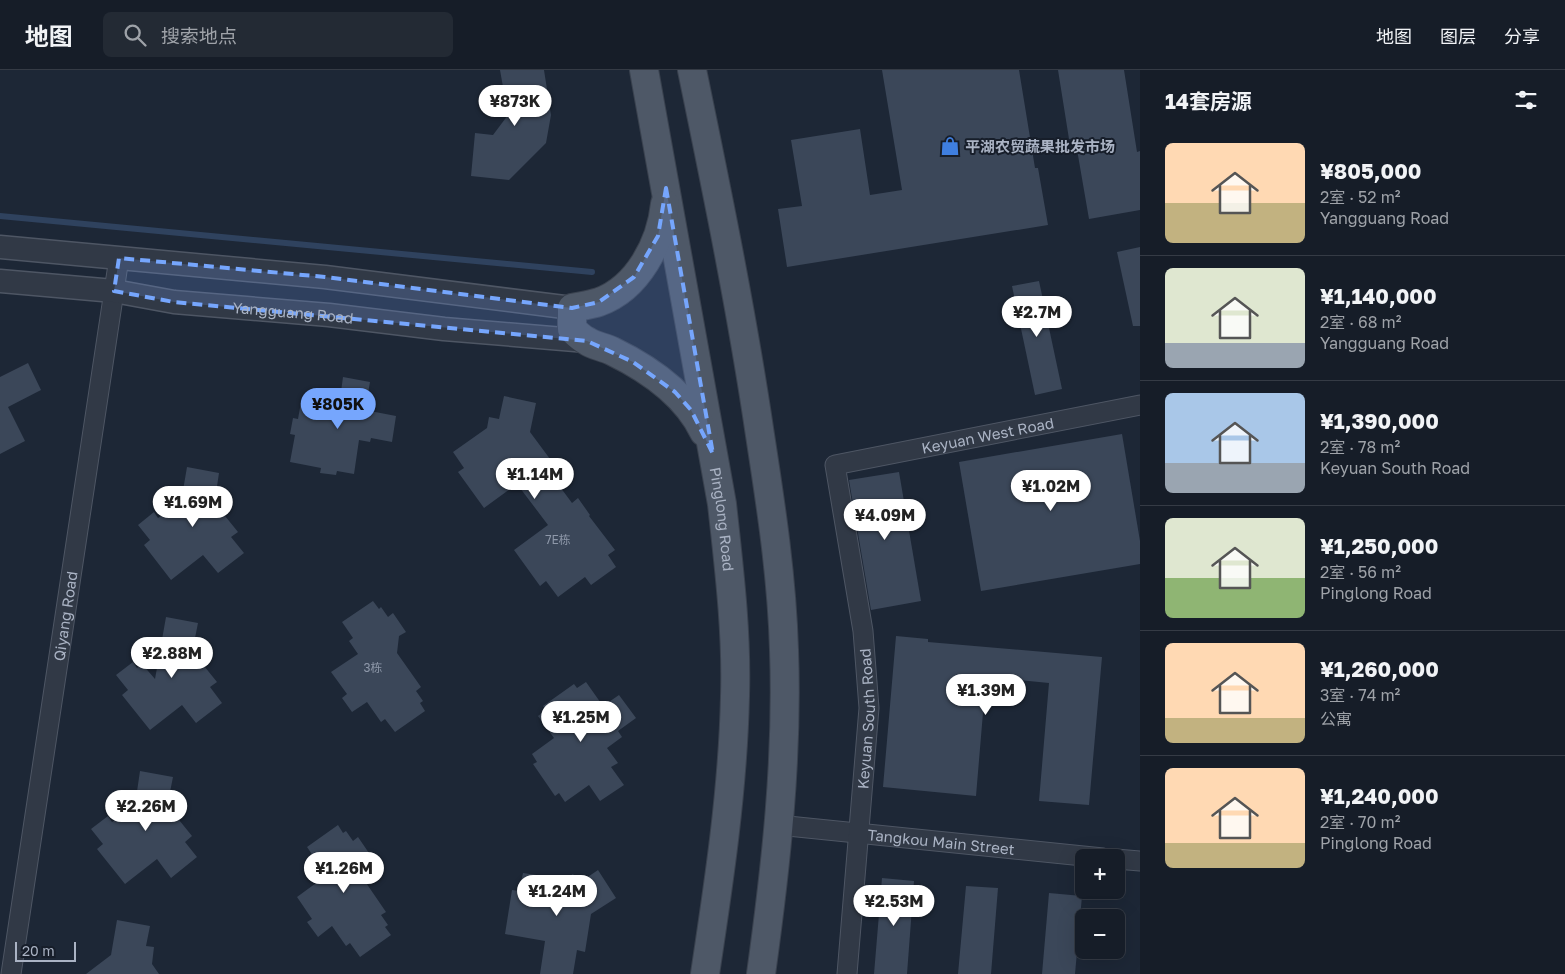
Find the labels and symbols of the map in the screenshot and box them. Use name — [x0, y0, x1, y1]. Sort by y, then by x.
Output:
pin: ¥873K — [480, 85, 550, 127]
shop icon: 平湖农贸蔬果批发市场 — [939, 135, 961, 157]
place label: 平湖农贸蔬果批发市场 — [965, 137, 1115, 155]
pin: ¥2.7M — [1002, 296, 1072, 338]
street label: Yangguang Road — [232, 298, 355, 327]
pin: ¥805K — [303, 388, 373, 430]
street label: Keyuan West Road — [920, 413, 1055, 457]
pin: ¥1.14M — [494, 458, 576, 500]
street label: Pinglong Road — [707, 466, 738, 572]
pin: ¥1.02M — [1010, 470, 1092, 512]
pin: ¥1.69M — [152, 486, 234, 528]
pin: ¥4.09M — [844, 498, 926, 541]
house number: 7E栋 — [545, 532, 571, 547]
street label: Qiyang Road — [49, 570, 81, 662]
pin: ¥2.88M — [131, 636, 213, 679]
street label: Keyuan South Road — [853, 648, 878, 790]
house number: 3栋 — [363, 660, 383, 675]
pin: ¥1.39M — [945, 674, 1027, 716]
pin: ¥1.25M — [540, 700, 622, 743]
pin: ¥2.26M — [105, 790, 187, 832]
street label: Tangkou Main Street — [867, 825, 1016, 858]
pin: ¥1.26M — [303, 852, 385, 894]
pin: ¥1.24M — [516, 874, 598, 917]
pin: ¥2.53M — [853, 884, 935, 927]
scale bar — [15, 939, 76, 962]

